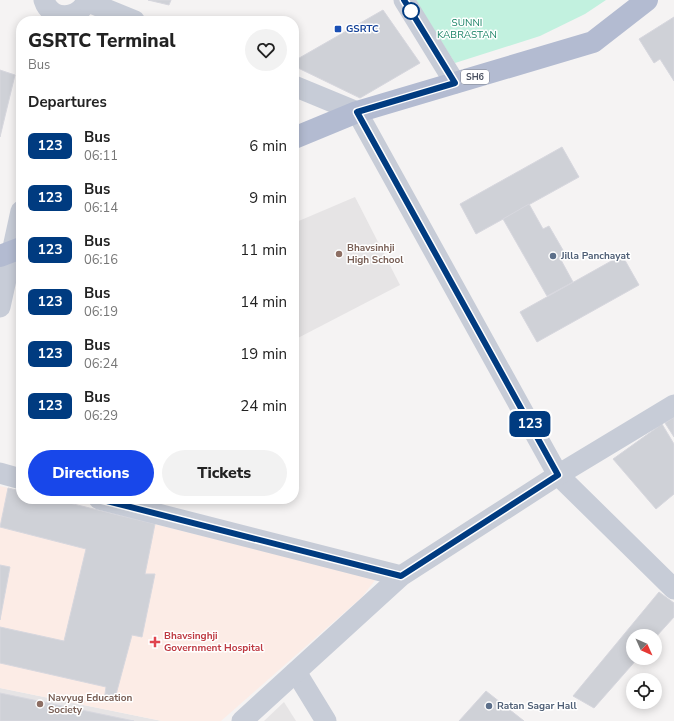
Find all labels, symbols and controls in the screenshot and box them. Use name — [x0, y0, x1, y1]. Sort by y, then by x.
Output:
unlabelled marker — [402, 2, 420, 20]
park label: SUNNI KABRASTAN — [437, 16, 497, 42]
place label: GSRTC — [346, 22, 379, 36]
marker: GSRTC — [333, 24, 343, 34]
text: GSRTC Terminal — [28, 28, 176, 54]
button: heart — [245, 29, 287, 71]
text: Bus — [28, 56, 50, 74]
road number: SH6 — [461, 70, 489, 84]
text: Departures — [28, 92, 107, 112]
text: Bus — [84, 127, 110, 147]
text: 123 — [37, 136, 63, 155]
text: 6 min — [249, 136, 287, 156]
text: 06:11 — [84, 147, 118, 165]
text: Bus — [84, 179, 110, 199]
text: 123 — [37, 188, 63, 207]
text: 9 min — [249, 188, 287, 208]
text: 06:14 — [84, 199, 118, 217]
text: Bus — [84, 231, 110, 251]
text: 123 — [37, 240, 63, 259]
text: 11 min — [240, 240, 287, 260]
place label: Bhavsinhji High School — [347, 241, 404, 267]
marker: Bhavsinhji High School — [334, 249, 344, 259]
place label: Jilla Panchayat — [560, 249, 630, 263]
text: 06:16 — [84, 251, 118, 269]
marker: Jilla Panchayat — [548, 251, 558, 261]
text: Bus — [84, 283, 110, 303]
text: 123 — [37, 292, 63, 311]
text: 14 min — [240, 292, 287, 312]
text: 06:19 — [84, 303, 118, 321]
text: Bus — [84, 335, 110, 355]
text: 123 — [37, 344, 63, 363]
text: 19 min — [240, 344, 287, 364]
text: 06:24 — [84, 355, 118, 373]
text: Bus — [84, 387, 110, 407]
text: 123 — [37, 396, 63, 415]
text: 24 min — [240, 396, 287, 416]
text: 06:29 — [84, 407, 118, 425]
line badge: 123 — [507, 411, 553, 437]
text: 123 — [517, 414, 543, 433]
button: Directions — [28, 450, 154, 496]
button: Tickets — [162, 450, 287, 496]
place label: Bhavsinghji Government Hospital — [164, 629, 264, 655]
north arrow — [626, 629, 662, 665]
map controls — [626, 629, 662, 709]
marker: Bhavsinghji Government Hospital — [149, 636, 161, 648]
button: locate — [626, 673, 662, 709]
place label: Navyug Education Society — [48, 691, 132, 717]
marker: Navyug Education Society — [35, 699, 45, 709]
place label: Ratan Sagar Hall — [497, 699, 577, 713]
marker: Ratan Sagar Hall — [484, 701, 494, 711]

